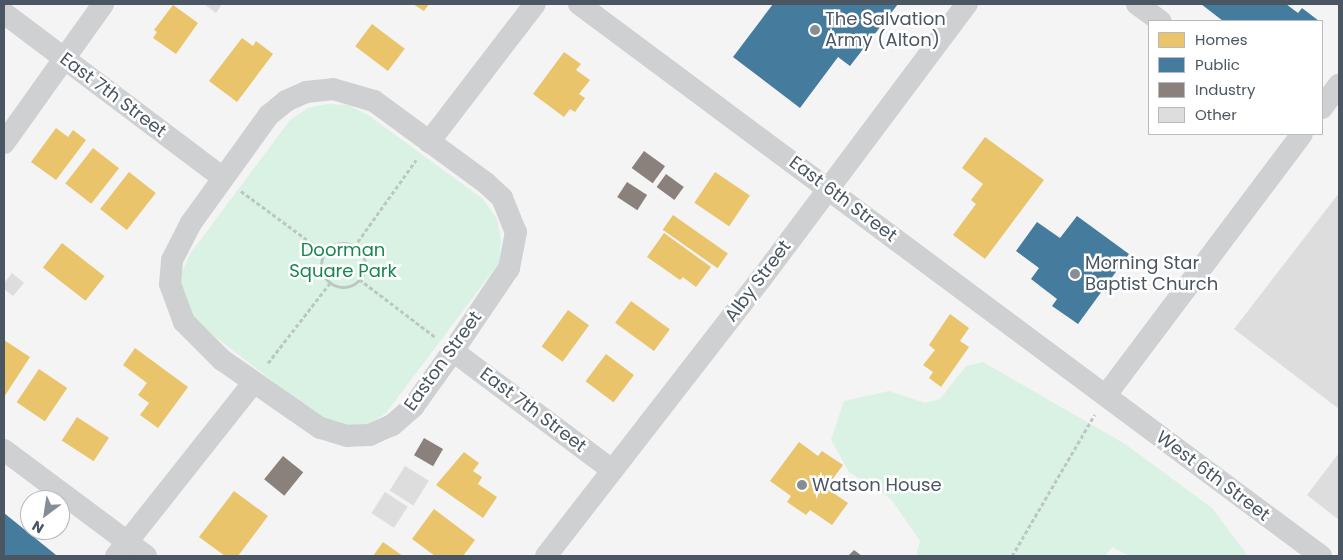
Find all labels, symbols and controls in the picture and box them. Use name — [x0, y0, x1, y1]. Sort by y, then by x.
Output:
place label: The Salvation Army (Alton) — [825, 9, 946, 52]
legend — [1148, 20, 1323, 135]
marker: The Salvation Army (Alton) — [809, 24, 821, 36]
text: Homes — [1195, 29, 1248, 50]
street label: East 7th Street — [56, 48, 170, 142]
text: Public — [1195, 54, 1240, 75]
text: Industry — [1195, 79, 1255, 100]
text: Other — [1195, 104, 1237, 125]
street label: East 6th Street — [785, 152, 901, 246]
street label: Alby Street — [720, 236, 796, 326]
park label: Doorman Square Park — [289, 240, 397, 282]
place label: Morning Star Baptist Church — [1085, 253, 1218, 296]
marker: Morning Star Baptist Church — [1069, 268, 1081, 280]
street label: Easton Street — [400, 307, 486, 415]
street label: East 7th Street — [476, 363, 590, 457]
street label: West 6th Street — [1152, 426, 1274, 526]
place label: Watson House — [812, 474, 942, 496]
marker: Watson House — [796, 479, 808, 491]
north arrow — [20, 490, 70, 540]
text: N — [28, 516, 47, 538]

